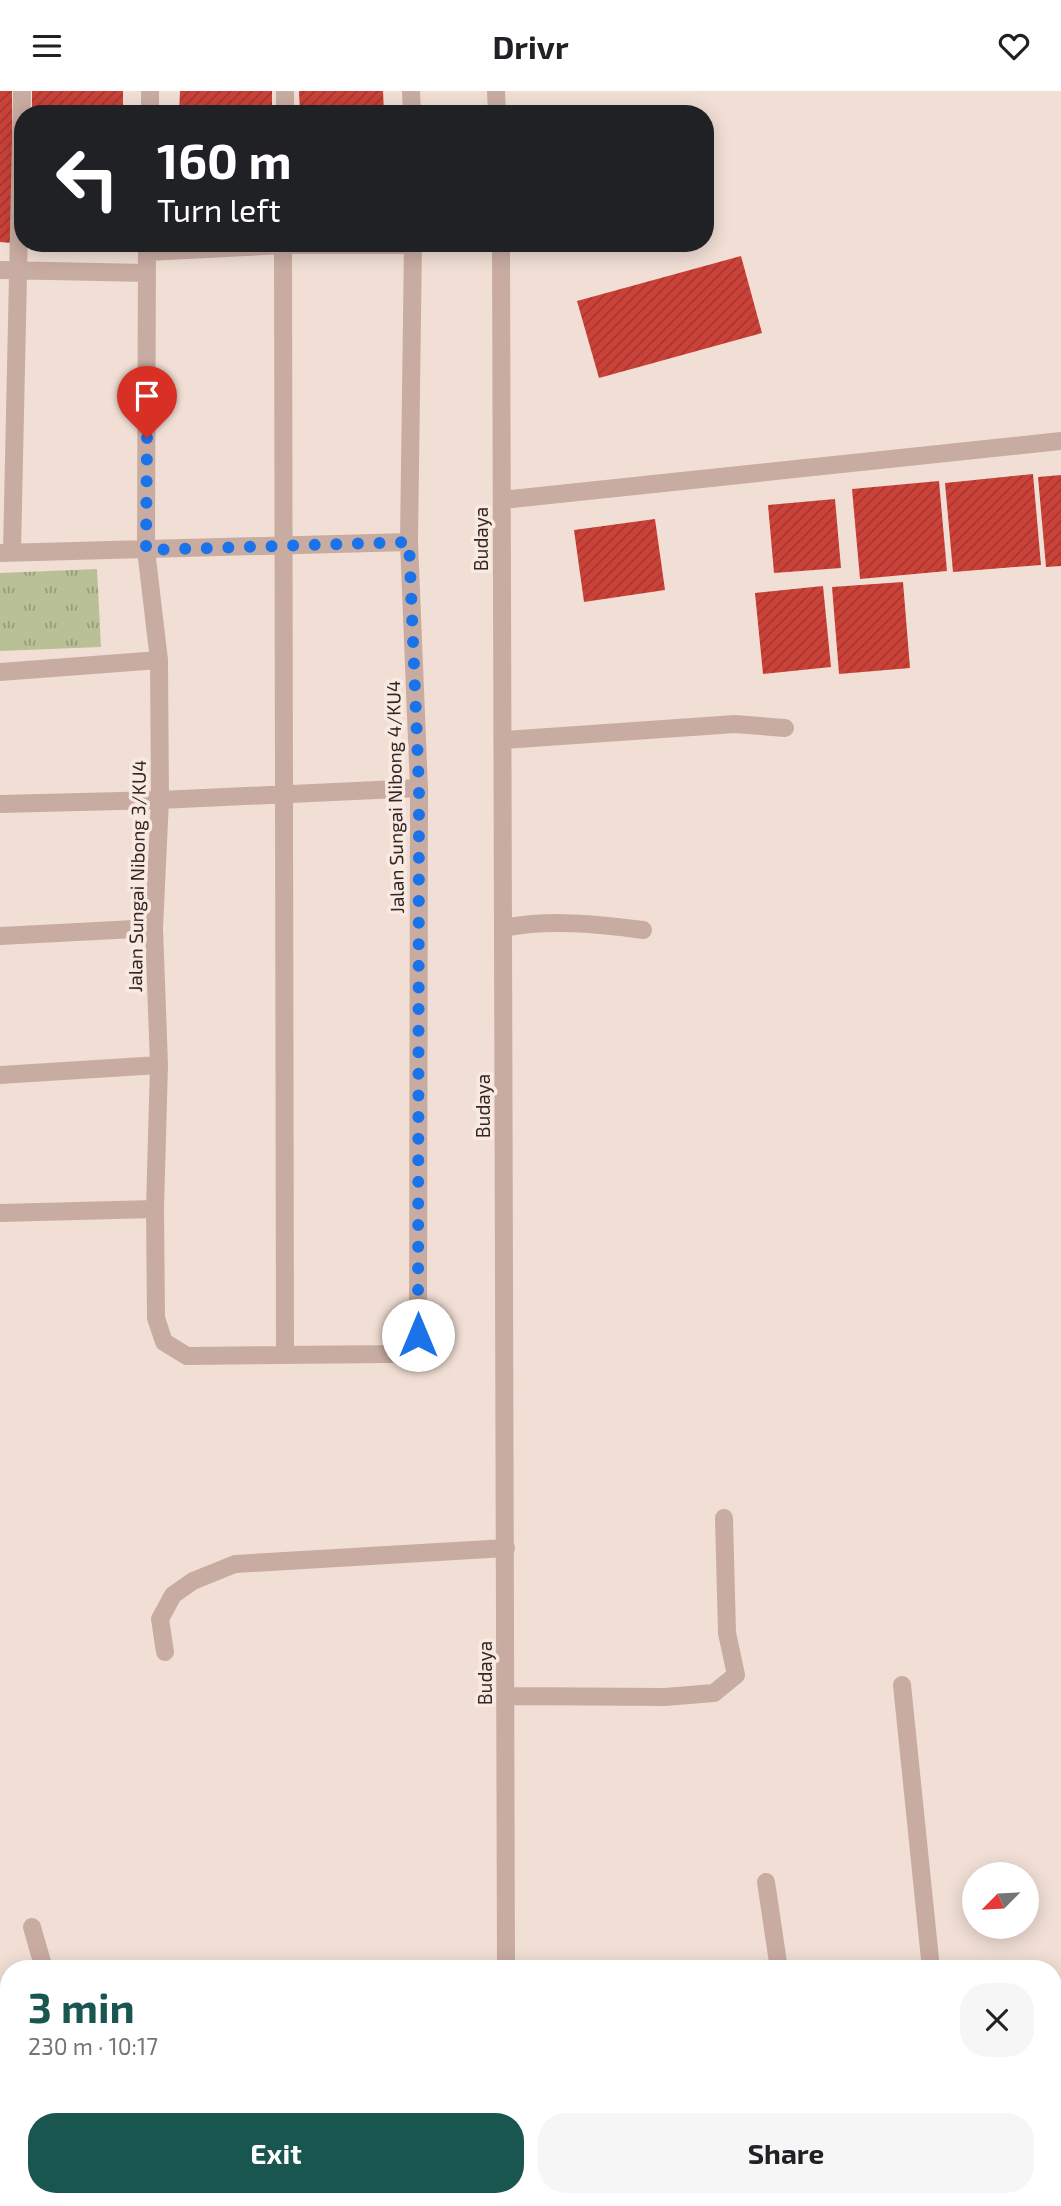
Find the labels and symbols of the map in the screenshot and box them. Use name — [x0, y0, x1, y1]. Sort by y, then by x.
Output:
pin — [117, 366, 177, 438]
street label: Budaya — [469, 507, 492, 571]
street label: Jalan Sungai Nibong 4/KU4 — [381, 680, 408, 914]
street label: Jalan Sungai Nibong 3/KU4 — [123, 760, 150, 992]
street label: Budaya — [471, 1074, 494, 1138]
position arrow — [381, 1298, 455, 1372]
street label: Budaya — [473, 1641, 496, 1705]
north arrow — [962, 1862, 1040, 1939]

